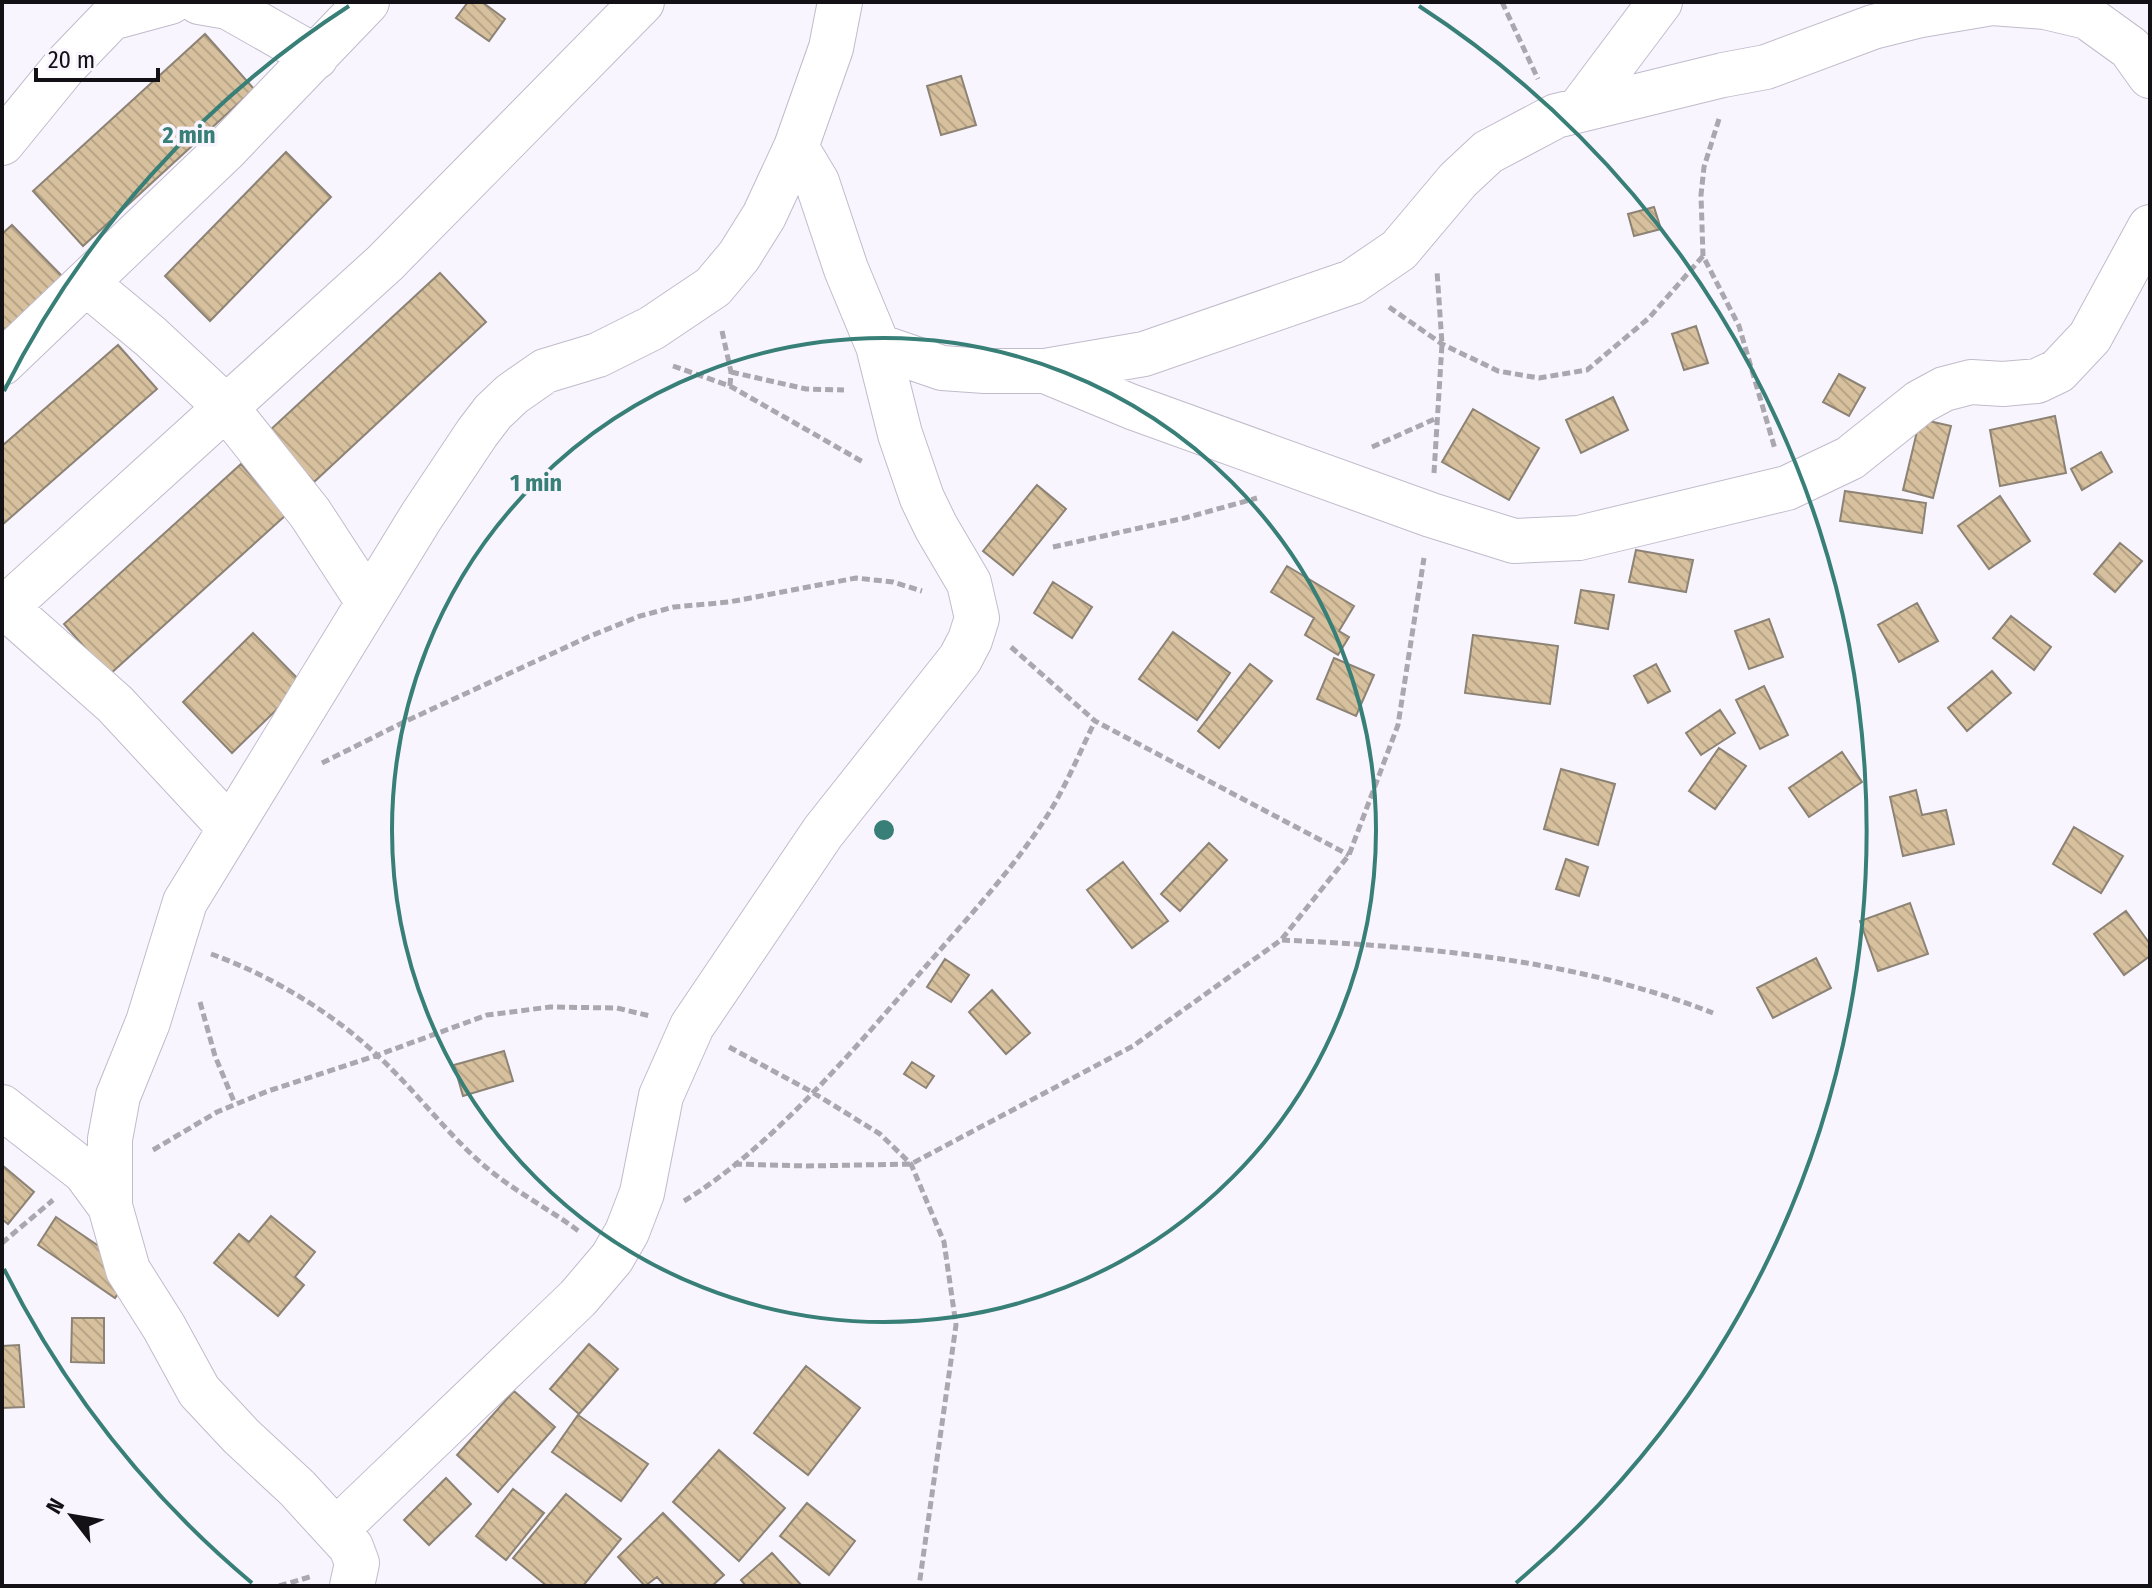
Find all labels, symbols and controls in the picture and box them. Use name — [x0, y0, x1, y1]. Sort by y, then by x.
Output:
scale bar — [36, 32, 158, 82]
text: 20 m — [48, 46, 95, 74]
text: 2 min — [161, 121, 216, 149]
text: 1 min — [510, 469, 562, 497]
centre of rings — [870, 816, 898, 844]
north arrow — [32, 1476, 112, 1556]
text: N — [40, 1493, 70, 1519]

